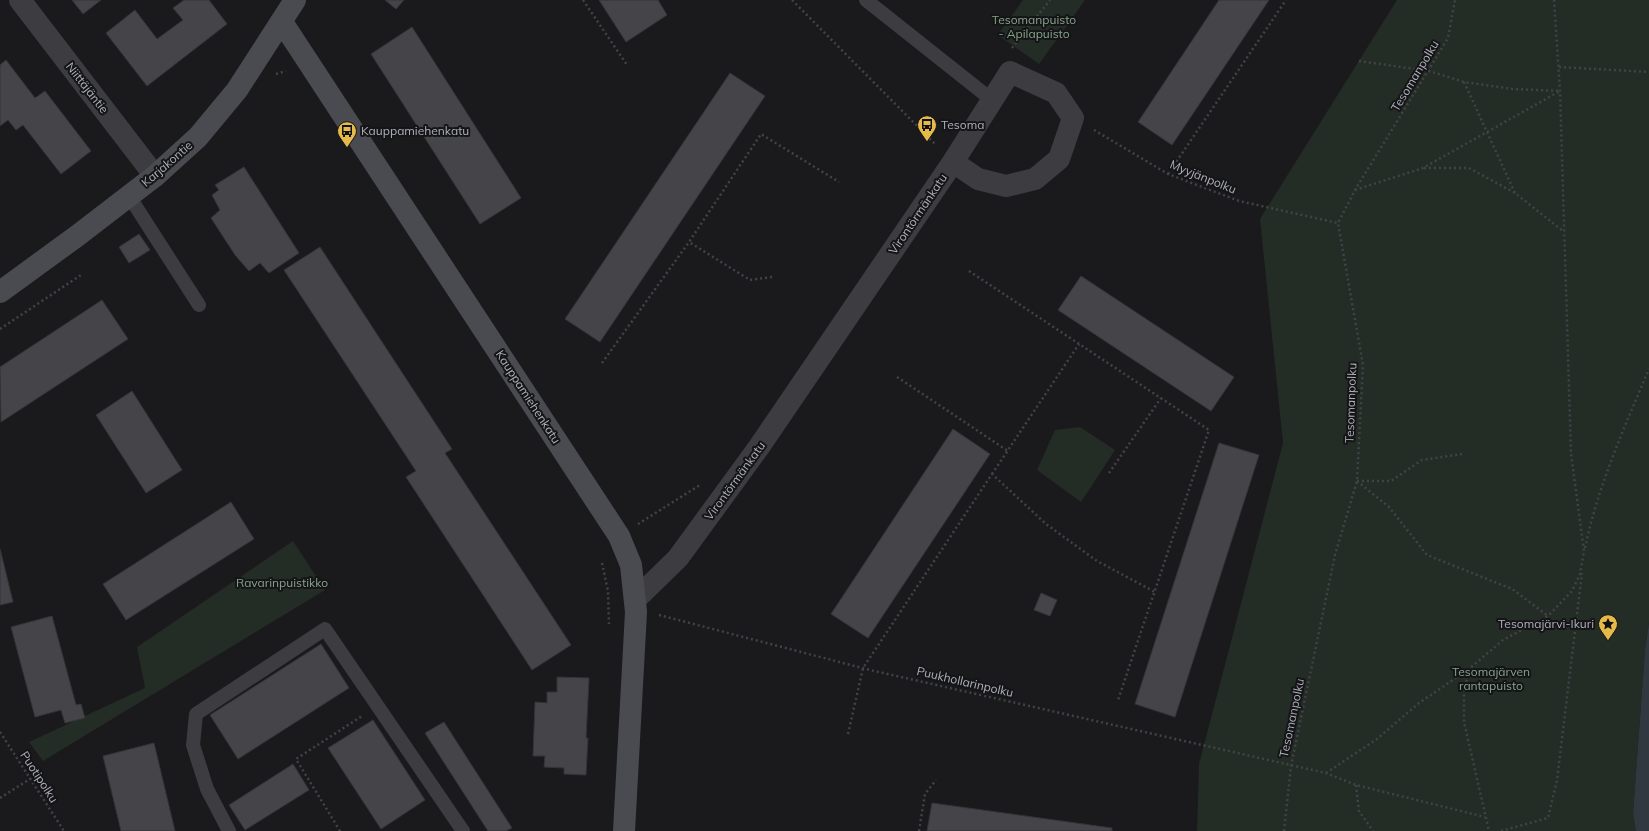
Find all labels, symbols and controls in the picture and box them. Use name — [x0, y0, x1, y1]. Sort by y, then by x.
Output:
park label: Tesomanpuisto - Apilapuisto — [992, 12, 1076, 41]
street label: Tesomanpolku — [1387, 37, 1442, 114]
street label: Niittäjäntie — [63, 59, 112, 116]
bus stop icon: Tesoma — [916, 114, 938, 142]
place label: Tesoma — [941, 117, 984, 132]
bus stop icon: Kauppamiehenkatu — [336, 120, 358, 148]
place label: Kauppamiehenkatu — [361, 123, 469, 138]
street label: Karjakontie — [138, 137, 195, 190]
street label: Myyjänpolku — [1168, 156, 1239, 197]
street label: Virontörmänkatu — [885, 171, 950, 257]
street label: Kauppamiehenkatu — [493, 347, 564, 446]
street label: Tesomanpolku — [1342, 363, 1359, 443]
street label: Virontörmänkatu — [701, 438, 768, 523]
park label: Ravarinpuistikko — [236, 575, 328, 590]
place icon: Tesomajärvi-Ikuri — [1597, 613, 1619, 641]
place label: Tesomajärvi-Ikuri — [1498, 616, 1594, 631]
street label: Puukhollarinpolku — [915, 663, 1015, 700]
park label: Tesomajärven rantapuisto — [1452, 664, 1530, 693]
street label: Tesomanpolku — [1276, 677, 1307, 759]
street label: Puotipolku — [17, 748, 62, 805]

